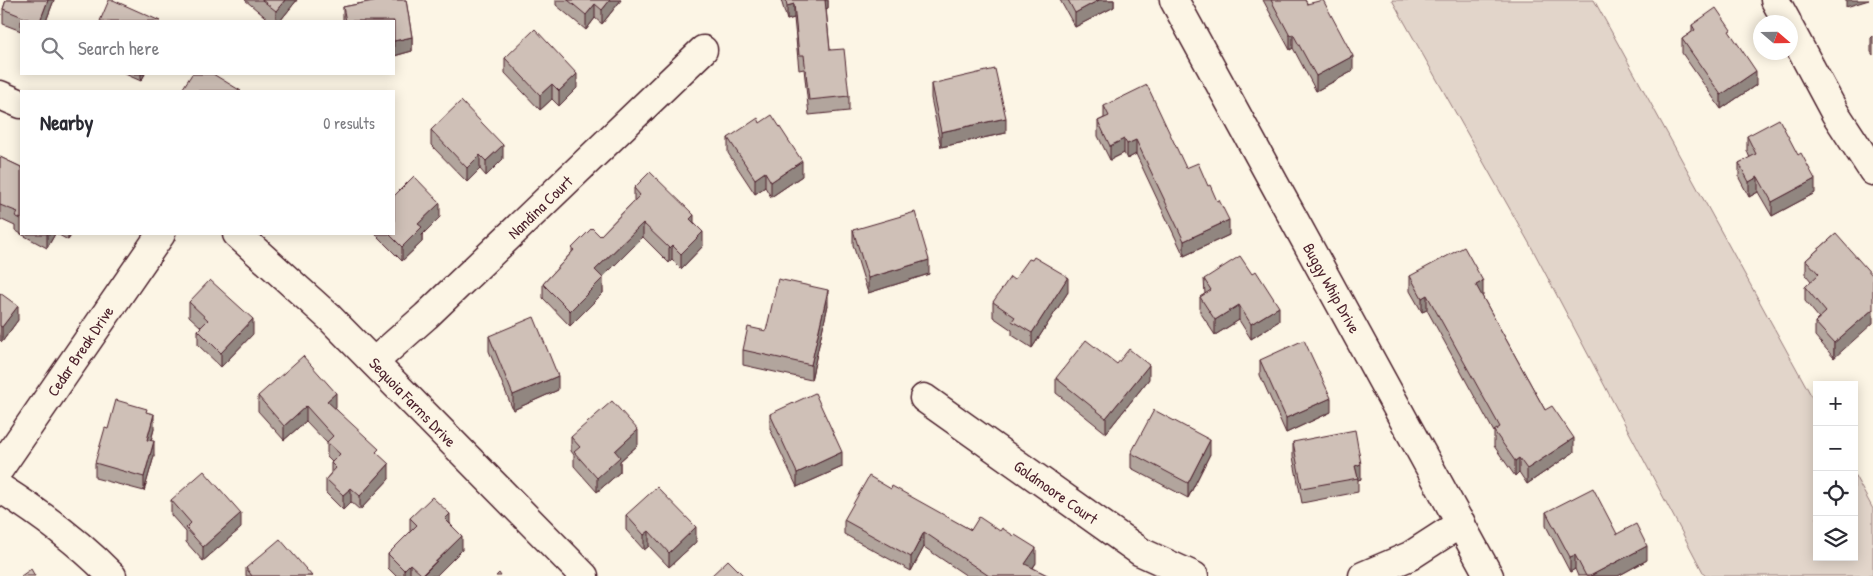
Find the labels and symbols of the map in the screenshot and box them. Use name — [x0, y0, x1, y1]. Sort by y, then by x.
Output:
north arrow — [1753, 15, 1798, 60]
street label: Nandina Court — [503, 170, 578, 244]
street label: Buggy Whip Drive — [1298, 239, 1366, 338]
street label: Cedar Break Drive — [42, 301, 119, 401]
street label: Sequoia Farms Drive — [365, 352, 462, 452]
street label: Goldmoore Court — [1010, 455, 1103, 529]

